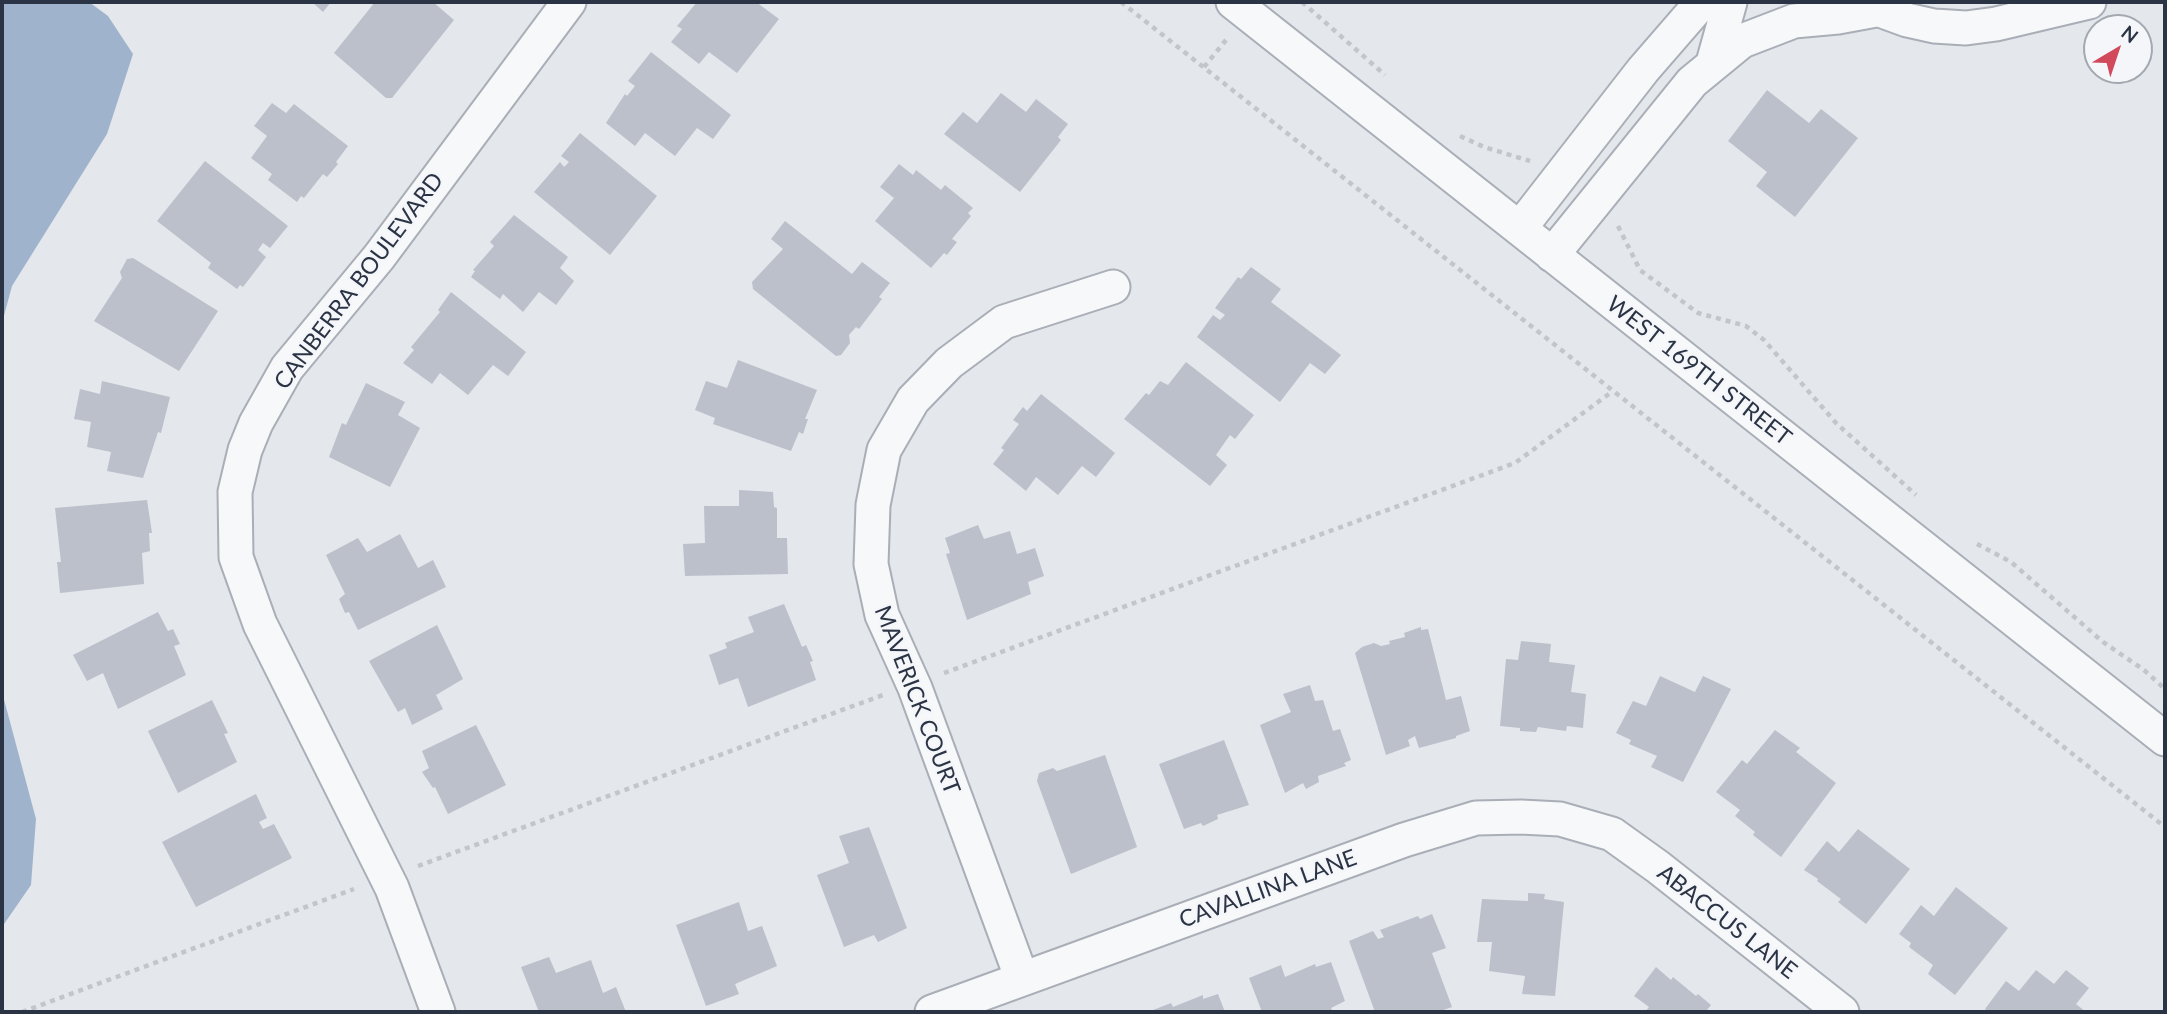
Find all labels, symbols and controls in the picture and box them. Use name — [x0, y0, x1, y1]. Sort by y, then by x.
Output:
north arrow — [2083, 14, 2153, 84]
text: N — [2117, 20, 2143, 47]
street label: CANBERRA BOULEVARD — [269, 167, 449, 395]
street label: WEST 169TH STREET — [1601, 290, 1797, 452]
street label: MAVERICK COURT — [868, 602, 966, 798]
street label: CAVALLINA LANE — [1175, 844, 1361, 934]
street label: ABACCUS LANE — [1652, 859, 1802, 985]

